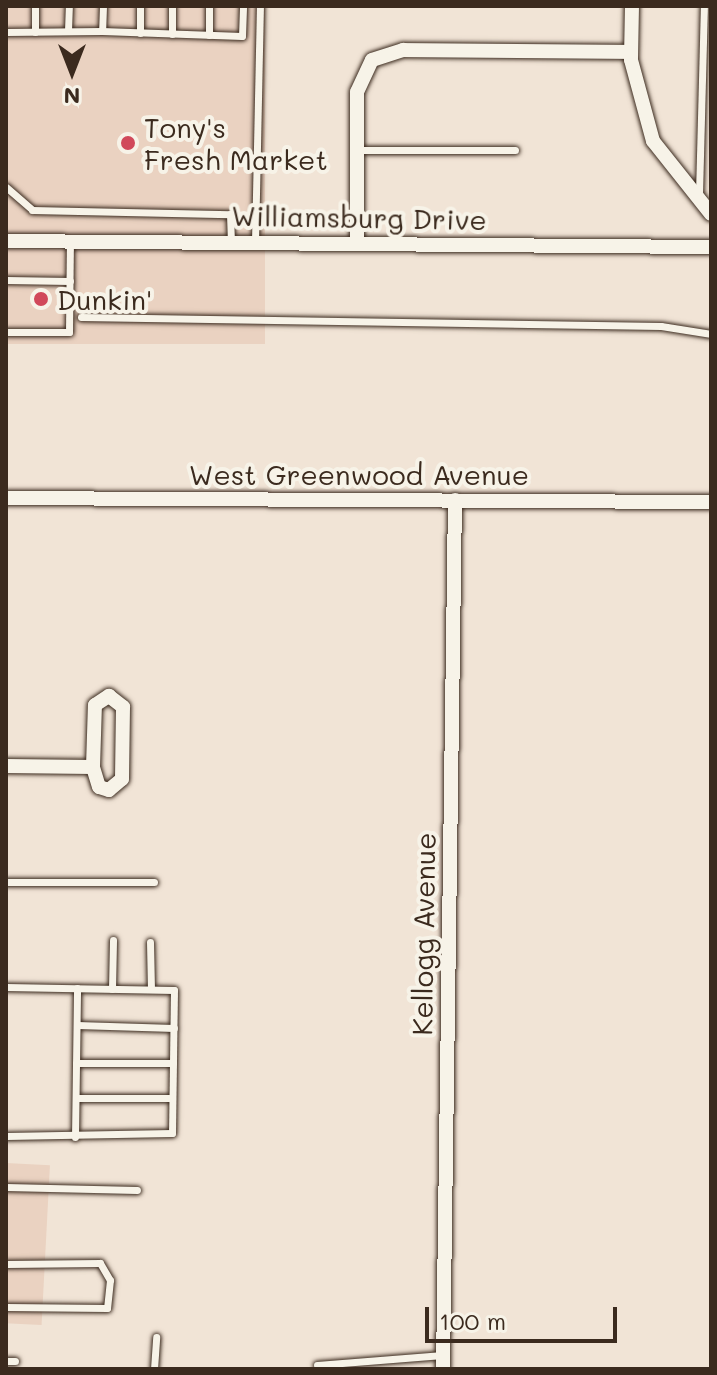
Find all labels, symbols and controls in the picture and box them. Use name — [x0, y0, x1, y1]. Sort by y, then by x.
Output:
north arrow — [32, 32, 112, 112]
text: N — [64, 82, 80, 111]
place label: Tony's Fresh Market — [144, 110, 328, 176]
marker: Tony's Fresh Market — [119, 134, 137, 152]
street label: Williamsburg Drive — [231, 198, 487, 236]
place label: Dunkin' — [57, 282, 152, 316]
marker: Dunkin' — [32, 290, 50, 308]
street label: West Greenwood Avenue — [189, 457, 529, 491]
street label: Kellogg Avenue — [404, 832, 442, 1036]
scale bar — [429, 1291, 621, 1341]
text: 100 m — [439, 1305, 506, 1336]

